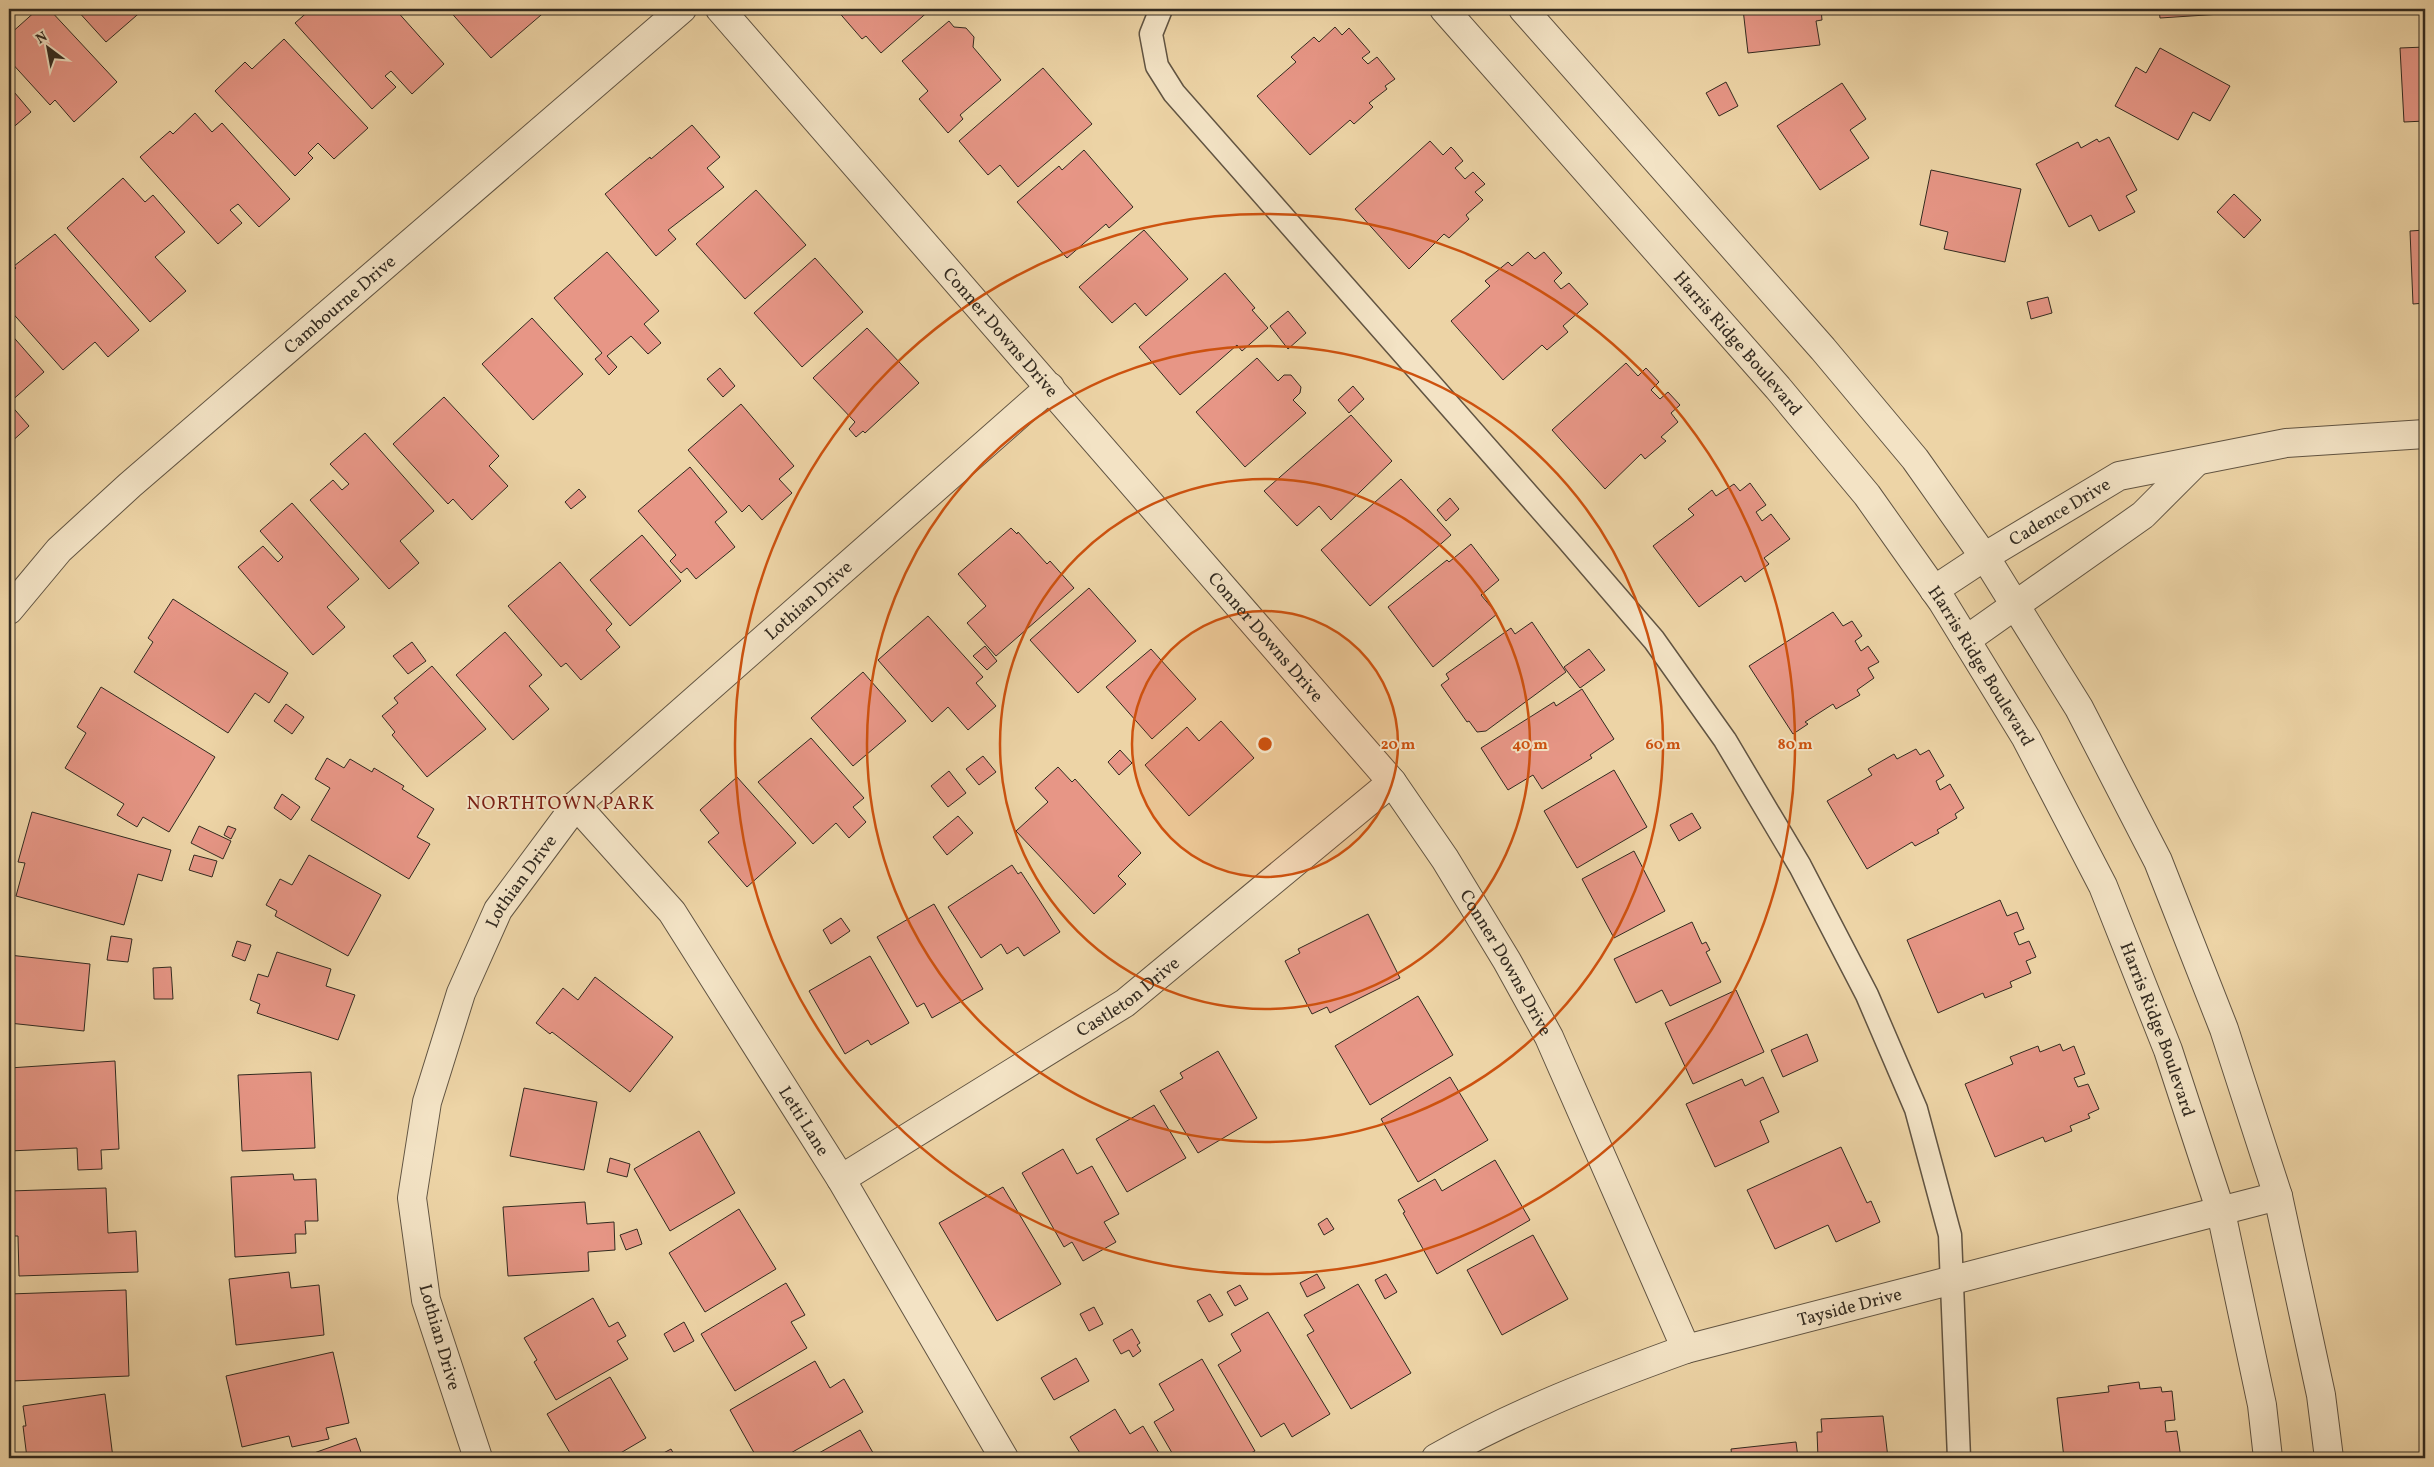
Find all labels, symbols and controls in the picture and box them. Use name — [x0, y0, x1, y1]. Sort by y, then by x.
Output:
north arrow — [22, 22, 72, 72]
text: N — [33, 27, 51, 49]
street label: Cambourne Drive — [279, 250, 402, 361]
street label: Conner Downs Drive — [936, 262, 1063, 403]
street label: Harris Ridge Boulevard — [1667, 266, 1807, 422]
street label: Cadence Drive — [2005, 473, 2116, 553]
street label: Lothian Drive — [760, 556, 859, 647]
street label: Conner Downs Drive — [1201, 567, 1328, 708]
street label: Harris Ridge Boulevard — [1921, 581, 2039, 751]
centre of rings — [1256, 735, 1274, 753]
text: 20 m — [1381, 735, 1416, 756]
text: 40 m — [1512, 735, 1548, 756]
text: 60 m — [1646, 735, 1681, 756]
text: 80 m — [1778, 735, 1813, 756]
district label: NORTHTOWN PARK — [467, 791, 655, 817]
street label: Lothian Drive — [481, 830, 564, 932]
street label: Conner Downs Drive — [1453, 886, 1557, 1041]
street label: Harris Ridge Boulevard — [2112, 939, 2200, 1120]
street label: Castleton Drive — [1072, 952, 1186, 1044]
street label: Letti Lane — [771, 1082, 835, 1162]
street label: Lothian Drive — [411, 1281, 466, 1393]
street label: Tayside Drive — [1795, 1283, 1905, 1334]

